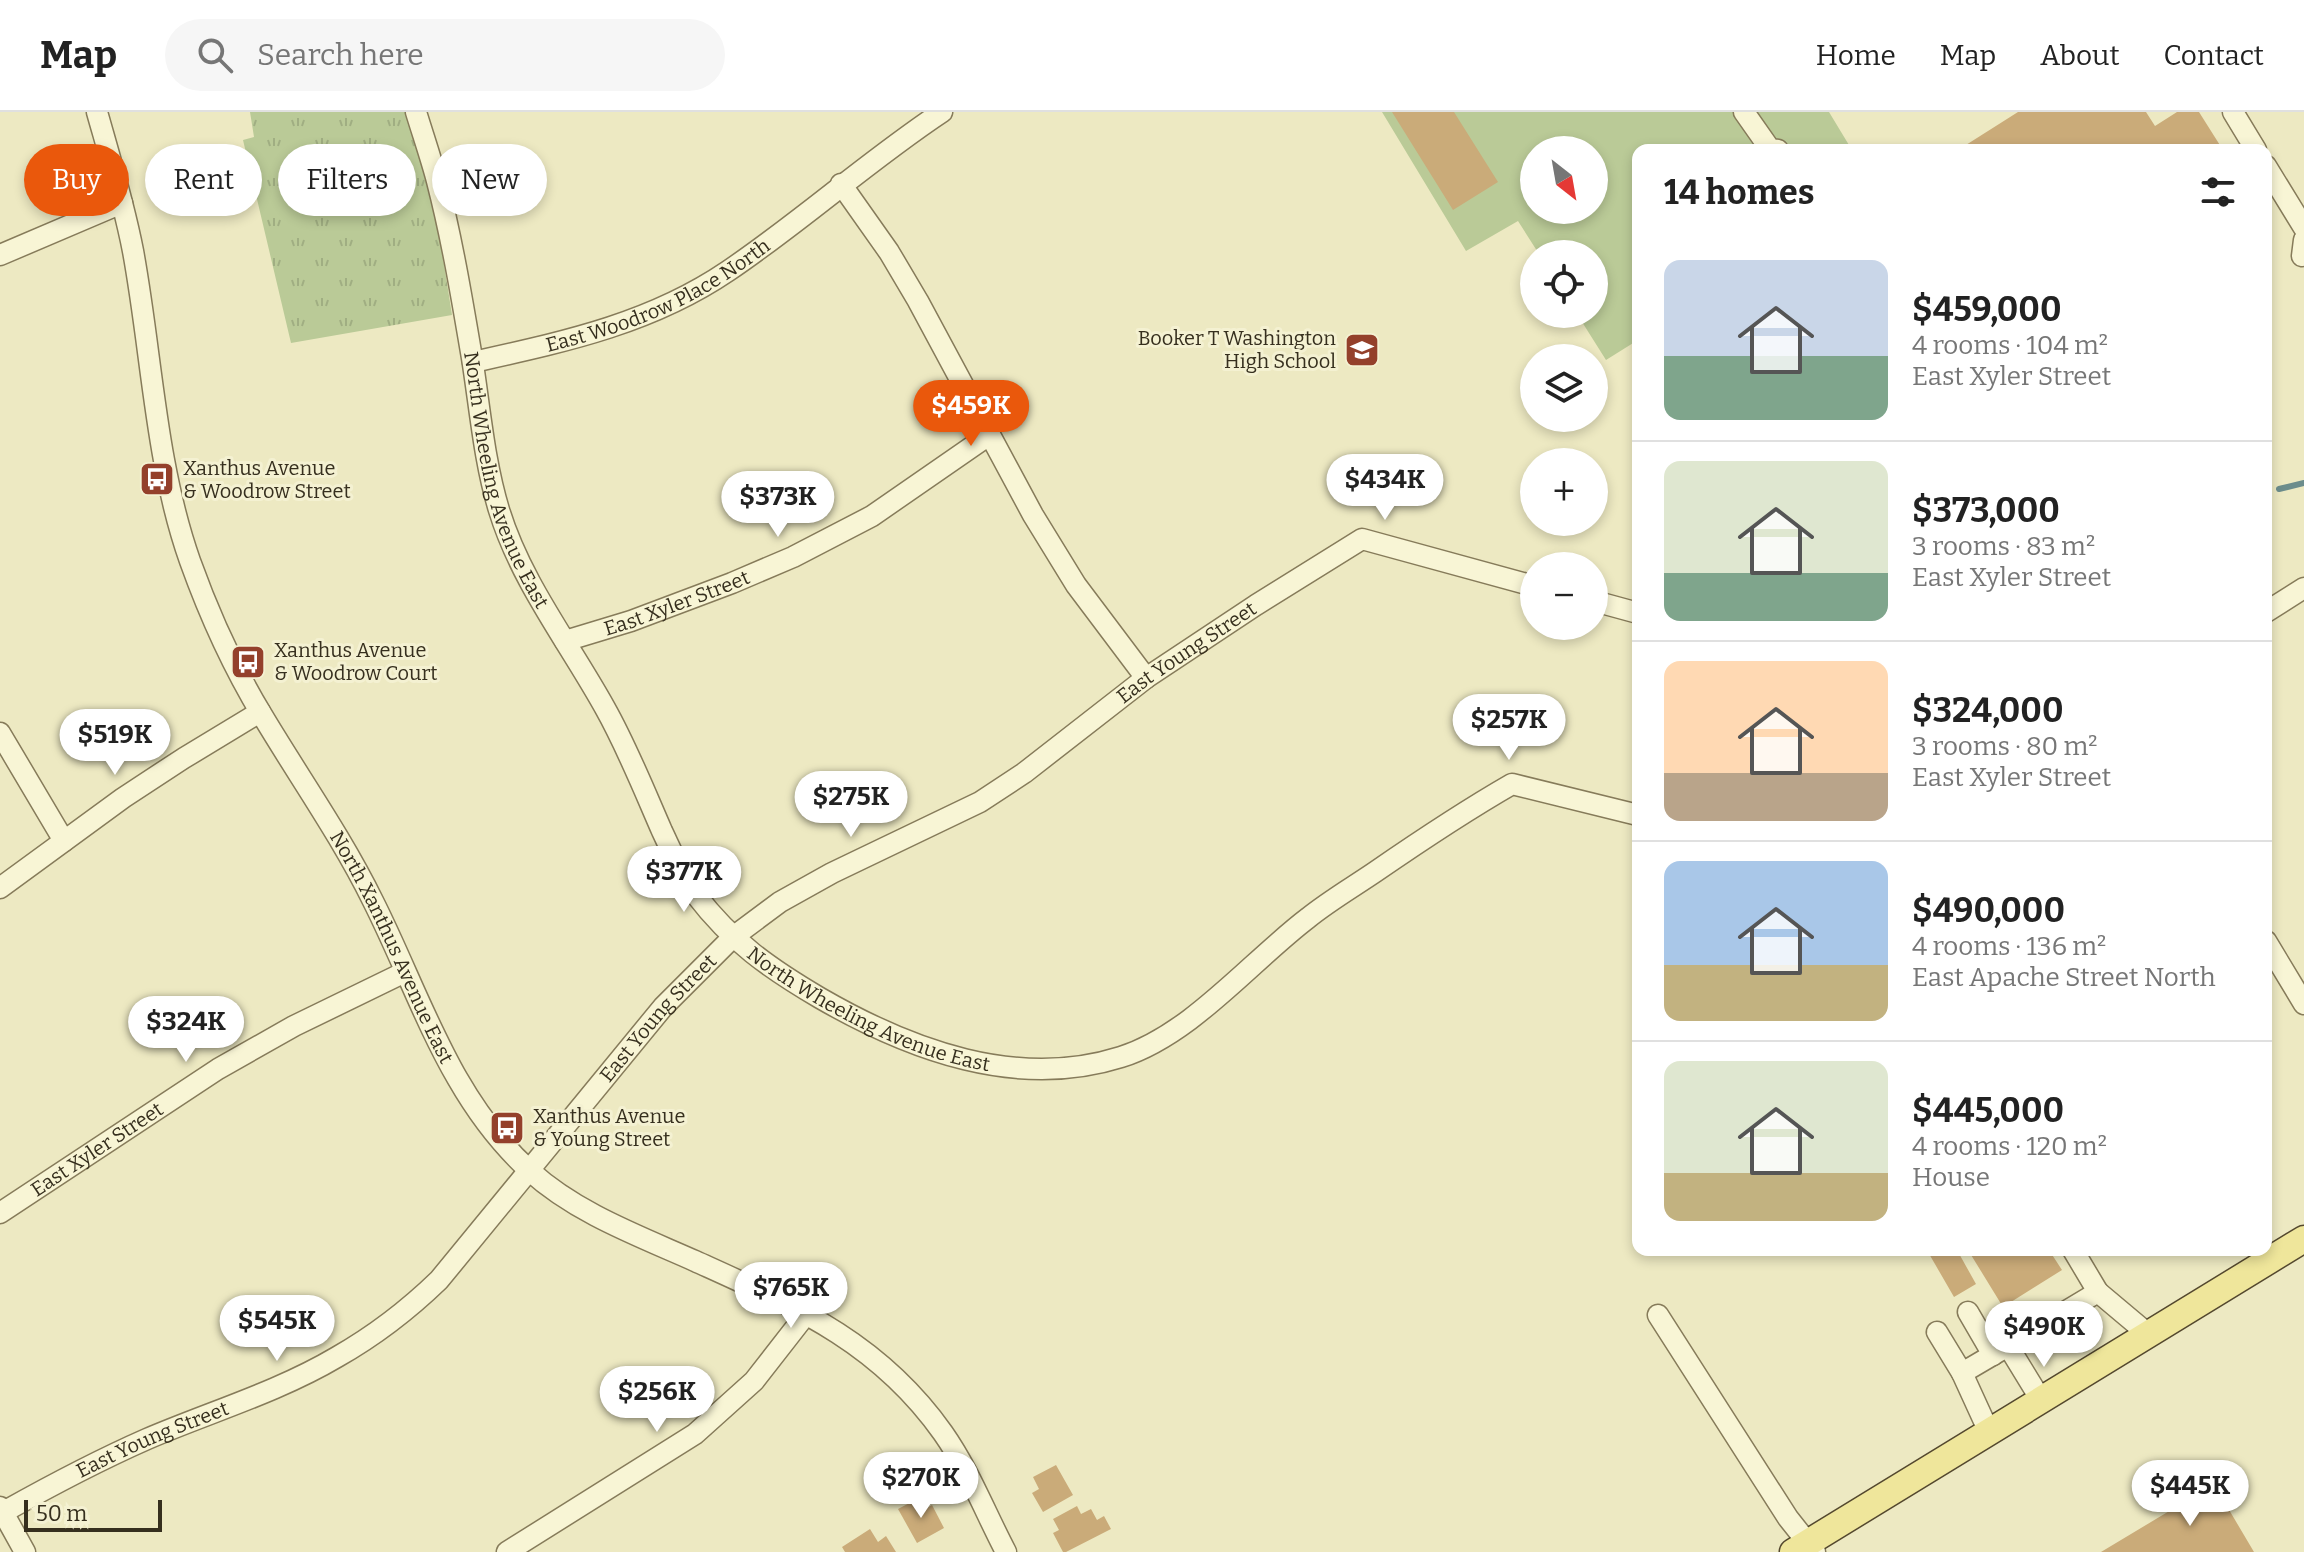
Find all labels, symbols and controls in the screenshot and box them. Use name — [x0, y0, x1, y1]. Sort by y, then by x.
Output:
search box — [165, 19, 725, 91]
text: Map — [40, 32, 117, 78]
icon: search — [193, 33, 237, 77]
text: Search here — [257, 37, 424, 73]
text: Home — [1816, 39, 1896, 72]
text: Map — [1940, 39, 1996, 72]
text: About — [2040, 39, 2120, 72]
text: Contact — [2164, 39, 2264, 72]
north arrow — [1520, 136, 1608, 224]
map controls — [1520, 136, 1608, 640]
chip: Buy — [24, 144, 129, 216]
chip: Rent — [145, 144, 262, 216]
chip: Filters — [278, 144, 416, 216]
chip: New — [432, 144, 547, 216]
icon: filters — [2196, 170, 2240, 214]
text: 14 homes — [1664, 172, 1815, 213]
street label: East Woodrow Place North — [543, 233, 775, 357]
button: locate — [1520, 240, 1608, 328]
text: $459,000 — [1912, 289, 2061, 330]
icon: home — [1728, 292, 1824, 388]
place label: Booker T Washington High School — [1138, 326, 1336, 373]
text: 4 rooms · 104 m² — [1912, 330, 2108, 361]
school or university icon: Booker T Washington High School — [1343, 331, 1381, 369]
button: layers — [1520, 344, 1608, 432]
street label: North Wheeling Avenue East — [459, 350, 554, 613]
text: East Xyler Street — [1912, 361, 2111, 392]
pin: $459K — [915, 380, 1027, 448]
text: $459K — [931, 390, 1011, 421]
button: + — [1520, 448, 1608, 536]
pin: $434K — [1329, 454, 1441, 522]
place label: Xanthus Avenue & Woodrow Street — [183, 456, 351, 503]
bus stop icon: Xanthus Avenue & Woodrow Street — [138, 460, 176, 498]
text: $434K — [1344, 464, 1426, 495]
pin: $373K — [722, 471, 834, 539]
text: $373K — [739, 481, 817, 512]
text: $373,000 — [1912, 490, 2060, 531]
icon: home — [1728, 493, 1824, 589]
text: 3 rooms · 83 m² — [1912, 531, 2095, 562]
button: − — [1520, 552, 1608, 640]
text: East Xyler Street — [1912, 562, 2111, 593]
street label: East Xyler Street — [601, 565, 753, 640]
street label: East Young Street — [1112, 596, 1261, 708]
place label: Xanthus Avenue & Woodrow Court — [274, 638, 438, 685]
bus stop icon: Xanthus Avenue & Woodrow Court — [229, 643, 267, 681]
text: $324,000 — [1912, 690, 2064, 731]
icon: home — [1728, 693, 1824, 789]
pin: $257K — [1453, 694, 1565, 762]
text: $257K — [1471, 704, 1547, 735]
pin: $519K — [59, 709, 171, 777]
text: $519K — [78, 719, 152, 750]
text: 3 rooms · 80 m² — [1912, 731, 2097, 762]
text: East Xyler Street — [1912, 762, 2111, 793]
pin: $275K — [795, 771, 907, 839]
text: $275K — [813, 781, 889, 812]
street label: North Xanthus Avenue East — [325, 826, 459, 1067]
pin: $377K — [628, 846, 740, 914]
text: $377K — [645, 856, 723, 887]
text: $490,000 — [1912, 890, 2065, 931]
icon: home — [1728, 893, 1824, 989]
text: 4 rooms · 136 m² — [1912, 931, 2106, 962]
street label: North Wheeling Avenue East — [742, 941, 992, 1076]
street label: East Young Street — [595, 949, 721, 1087]
text: East Apache Street North — [1912, 962, 2216, 993]
pin: $324K — [130, 996, 242, 1064]
text: $324K — [146, 1006, 226, 1037]
text: $445,000 — [1912, 1090, 2064, 1131]
icon: home — [1728, 1093, 1824, 1189]
street label: East Xyler Street — [26, 1097, 167, 1201]
place label: Xanthus Avenue & Young Street — [533, 1104, 685, 1151]
bus stop icon: Xanthus Avenue & Young Street — [488, 1109, 526, 1147]
text: 4 rooms · 120 m² — [1912, 1131, 2107, 1162]
text: House — [1912, 1162, 1990, 1193]
pin: $765K — [735, 1262, 847, 1330]
text: $765K — [753, 1272, 829, 1303]
pin: $545K — [221, 1295, 333, 1363]
pin: $490K — [1988, 1301, 2100, 1369]
text: $545K — [238, 1305, 316, 1336]
text: $490K — [2003, 1311, 2085, 1342]
pin: $256K — [601, 1366, 713, 1434]
text: $256K — [618, 1376, 696, 1407]
street label: East Young Street — [72, 1396, 232, 1483]
pin: $270K — [865, 1452, 977, 1520]
pin: $445K — [2134, 1460, 2246, 1528]
text: $270K — [881, 1462, 961, 1493]
text: $445K — [2150, 1470, 2230, 1501]
scale bar — [24, 1496, 162, 1532]
text: 50 m — [36, 1500, 87, 1527]

